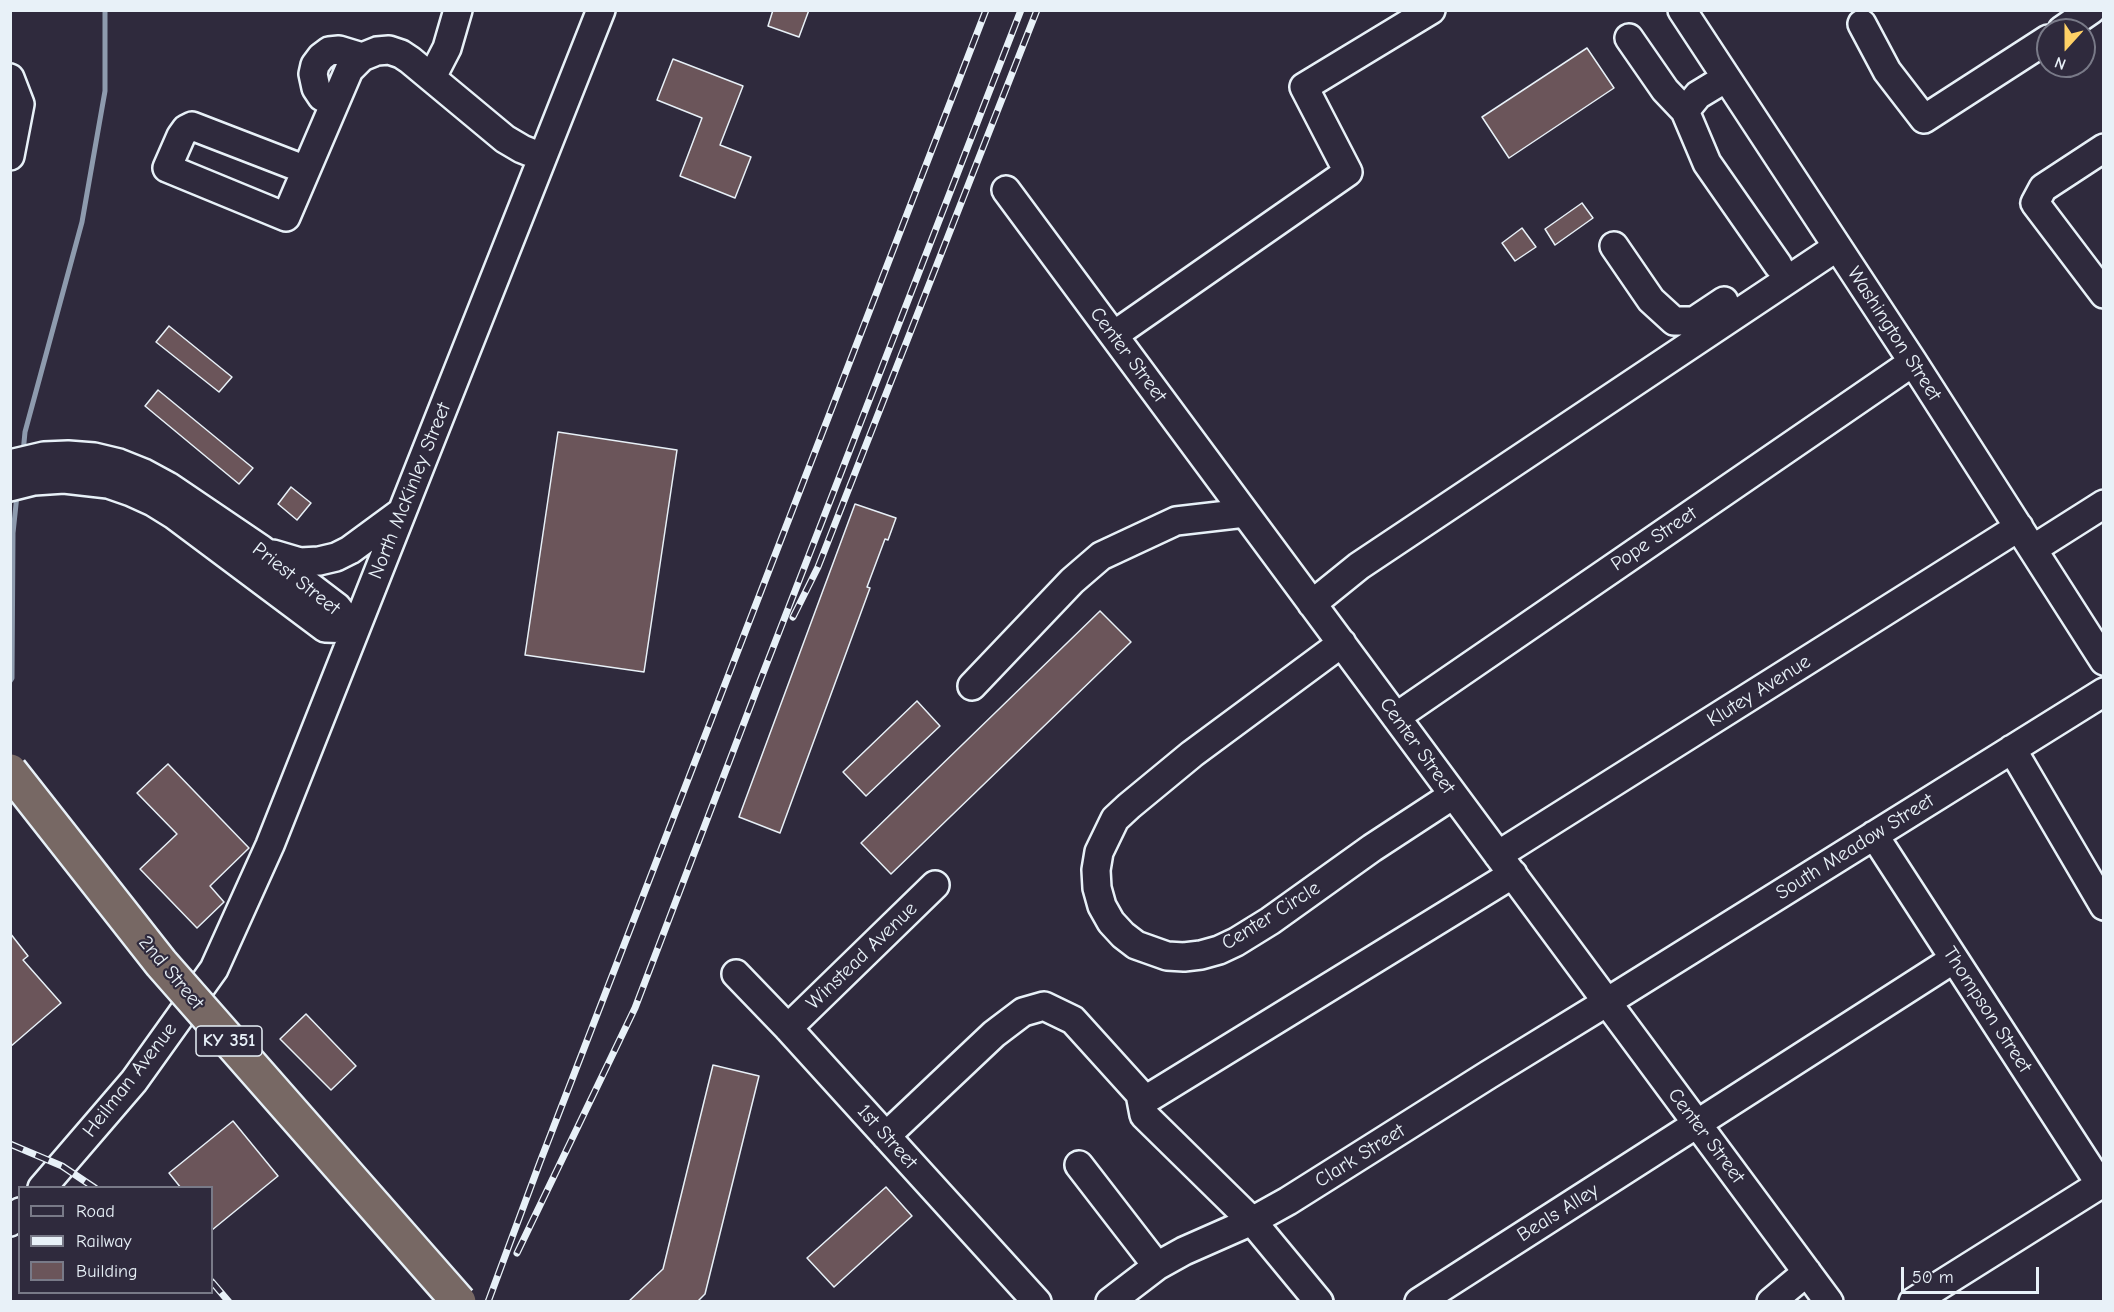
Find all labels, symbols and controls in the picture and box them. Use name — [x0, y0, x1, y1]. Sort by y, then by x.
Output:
north arrow — [2036, 18, 2096, 78]
text: N — [2052, 53, 2068, 73]
street label: Washington Street — [1842, 262, 1946, 406]
street label: Center Street — [1084, 303, 1172, 407]
street label: North McKinley Street — [364, 399, 456, 583]
street label: Pope Street — [1607, 502, 1701, 576]
street label: Priest Street — [247, 537, 345, 621]
street label: Klutey Avenue — [1703, 650, 1815, 732]
street label: Center Street — [1374, 693, 1460, 799]
street label: South Meadow Street — [1772, 789, 1938, 905]
street label: Center Circle — [1217, 876, 1325, 956]
street label: Winstead Avenue — [802, 897, 922, 1015]
street label: 2nd Street — [133, 931, 209, 1015]
street label: Thompson Street — [1937, 942, 2037, 1078]
street label: Heilman Avenue — [78, 1018, 182, 1142]
road number: KY 351 — [196, 1026, 262, 1056]
street label: Center Street — [1662, 1084, 1750, 1188]
street label: 1st Street — [852, 1100, 922, 1174]
street label: Clark Street — [1311, 1119, 1409, 1193]
street label: Beals Alley — [1513, 1179, 1603, 1247]
legend — [18, 1186, 213, 1294]
text: Road — [76, 1201, 115, 1222]
text: Railway — [76, 1231, 132, 1252]
scale bar — [1904, 1255, 2042, 1293]
text: Building — [76, 1261, 138, 1282]
text: 50 m — [1912, 1267, 1954, 1288]

